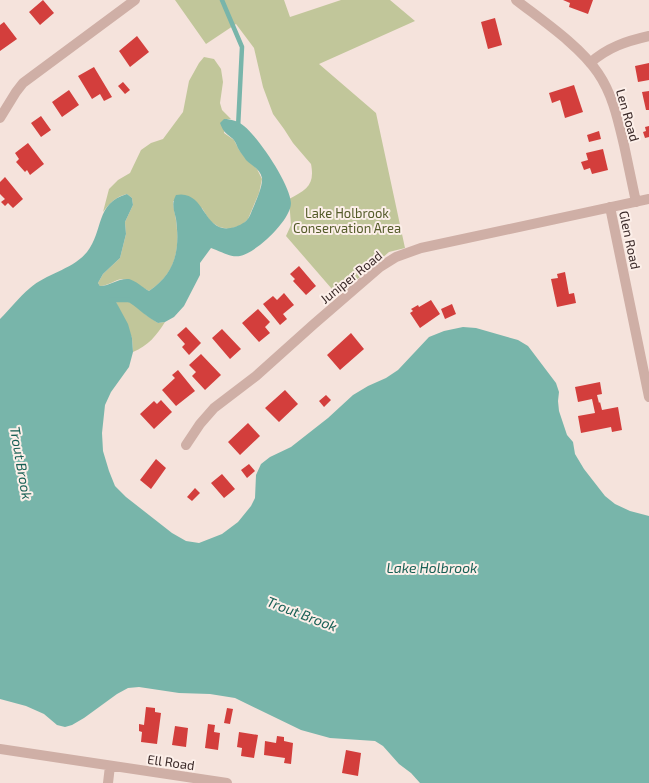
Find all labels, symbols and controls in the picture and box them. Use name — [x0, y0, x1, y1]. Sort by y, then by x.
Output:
street label: Len Road — [613, 87, 643, 143]
park label: Lake Holbrook Conservation Area — [293, 205, 401, 236]
street label: Glen Road — [616, 209, 644, 271]
street label: Juniper Road — [317, 247, 385, 307]
water label: Trout Brook — [7, 425, 36, 501]
water label: Lake Holbrook — [387, 559, 477, 576]
water label: Trout Brook — [265, 592, 340, 635]
street label: Ell Road — [146, 751, 196, 773]

